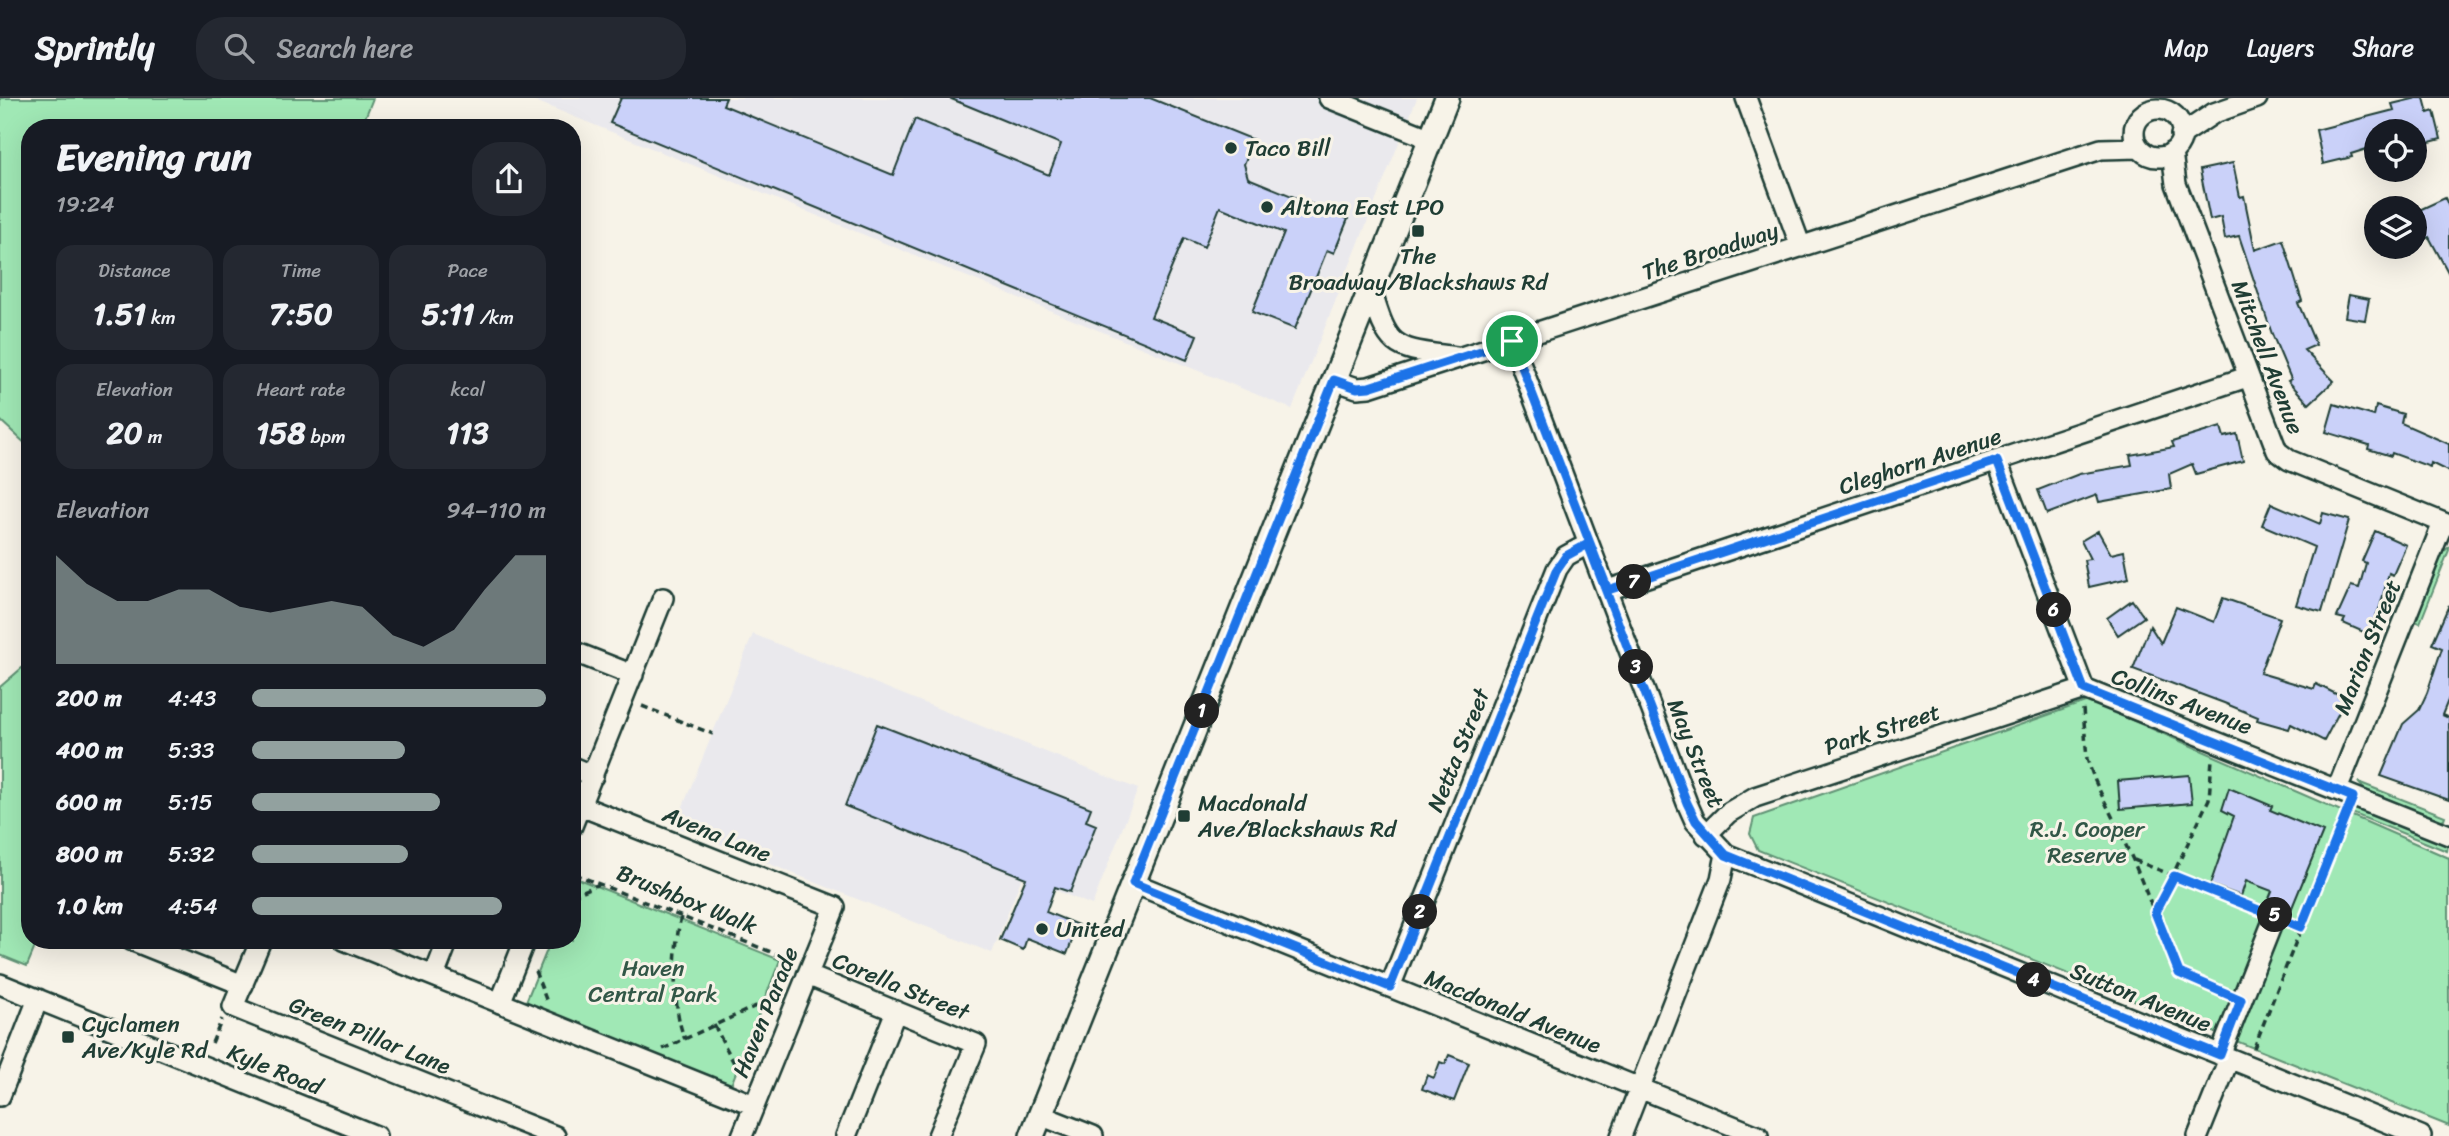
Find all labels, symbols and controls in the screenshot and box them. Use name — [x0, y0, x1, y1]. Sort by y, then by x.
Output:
search box — [196, 17, 686, 80]
text: Sprintly — [35, 19, 154, 77]
text: Search here — [276, 25, 413, 71]
text: Map — [2164, 27, 2209, 69]
text: Layers — [2247, 27, 2314, 69]
text: Share — [2352, 27, 2414, 69]
icon: search — [220, 29, 258, 67]
map controls — [2364, 119, 2427, 259]
button: locate — [2364, 119, 2427, 182]
text: Evening run — [56, 124, 252, 191]
place label: Taco Bill — [1245, 128, 1331, 169]
marker: Taco Bill — [1223, 140, 1239, 156]
button: share — [472, 142, 546, 216]
text: 19:24 — [56, 184, 115, 225]
place label: Altona East LPO — [1280, 187, 1444, 228]
button: layers — [2364, 196, 2427, 259]
marker: Altona East LPO — [1259, 199, 1275, 215]
street label: The Broadway — [1637, 210, 1784, 293]
marker: The Broadway/Blackshaws Rd — [1410, 223, 1426, 239]
place label: The Broadway/Blackshaws Rd — [1288, 236, 1549, 303]
text: Distance — [98, 254, 170, 287]
text: Time — [281, 254, 321, 287]
text: Pace — [448, 254, 488, 287]
street label: Mitchell Avenue — [2219, 274, 2316, 441]
text: 1.51 — [93, 287, 146, 341]
text: 7:50 — [269, 287, 333, 341]
text: 5:11 — [422, 287, 475, 341]
text: km — [146, 301, 176, 334]
text: /km — [475, 301, 514, 334]
pin — [1482, 311, 1542, 371]
icon: arrive — [1493, 322, 1531, 360]
text: Elevation — [96, 373, 173, 406]
text: Heart rate — [256, 373, 346, 406]
text: kcal — [450, 373, 485, 406]
text: 20 — [106, 406, 143, 460]
text: 158 — [256, 406, 306, 460]
text: 113 — [447, 406, 489, 460]
street label: Cleghorn Avenue — [1833, 416, 2007, 507]
text: m — [143, 420, 162, 453]
text: bpm — [306, 420, 346, 453]
text: Elevation — [56, 490, 149, 531]
text: 94–110 m — [447, 490, 546, 531]
pin: 7 — [1616, 564, 1652, 600]
text: 7 — [1628, 565, 1639, 598]
street label: Marion Street — [2322, 573, 2413, 721]
pin: 6 — [2036, 592, 2072, 628]
text: 6 — [2048, 593, 2059, 626]
pin: 3 — [1618, 650, 1654, 684]
text: 3 — [1630, 650, 1641, 683]
street label: Collins Avenue — [2105, 656, 2258, 747]
text: 200 m — [56, 678, 122, 719]
text: 4:43 — [168, 678, 216, 719]
street label: Netta Street — [1415, 680, 1503, 818]
street label: Park Street — [1819, 691, 1946, 768]
street label: May Street — [1655, 692, 1736, 814]
pin: 1 — [1184, 694, 1220, 728]
text: 1 — [1197, 694, 1206, 727]
text: 400 m — [56, 730, 123, 771]
text: 5:33 — [168, 730, 214, 771]
text: 600 m — [56, 782, 122, 823]
text: 5:15 — [168, 782, 213, 823]
place label: Macdonald Ave/Blackshaws Rd — [1197, 783, 1398, 850]
street label: Avena Lane — [655, 794, 778, 875]
marker: Macdonald Ave/Blackshaws Rd — [1176, 808, 1192, 824]
park label: R.J. Cooper Reserve — [2030, 809, 2146, 876]
text: 800 m — [56, 834, 123, 875]
text: 5:32 — [168, 834, 215, 875]
street label: Brushbox Walk — [610, 853, 764, 947]
text: 1.0 km — [56, 886, 123, 927]
text: 4:54 — [168, 886, 218, 927]
pin: 2 — [1402, 894, 1438, 930]
text: 2 — [1414, 895, 1425, 928]
pin: 5 — [2258, 898, 2292, 932]
text: 5 — [2269, 898, 2280, 931]
place label: United — [1056, 909, 1126, 950]
marker: United — [1034, 921, 1050, 937]
street label: Haven Parade — [720, 940, 811, 1084]
street label: Corella Street — [826, 940, 977, 1033]
park label: Haven Central Park — [588, 948, 718, 1015]
street label: Sutton Avenue — [2064, 950, 2218, 1045]
street label: Macdonald Avenue — [1418, 957, 1608, 1066]
pin: 4 — [2016, 962, 2052, 998]
text: 4 — [2028, 963, 2039, 996]
street label: Green Pillar Lane — [283, 984, 457, 1087]
place label: Cyclamen Ave/Kyle Rd — [81, 1004, 209, 1071]
marker: Cyclamen Ave/Kyle Rd — [60, 1029, 76, 1045]
street label: Kyle Road — [221, 1032, 330, 1108]

